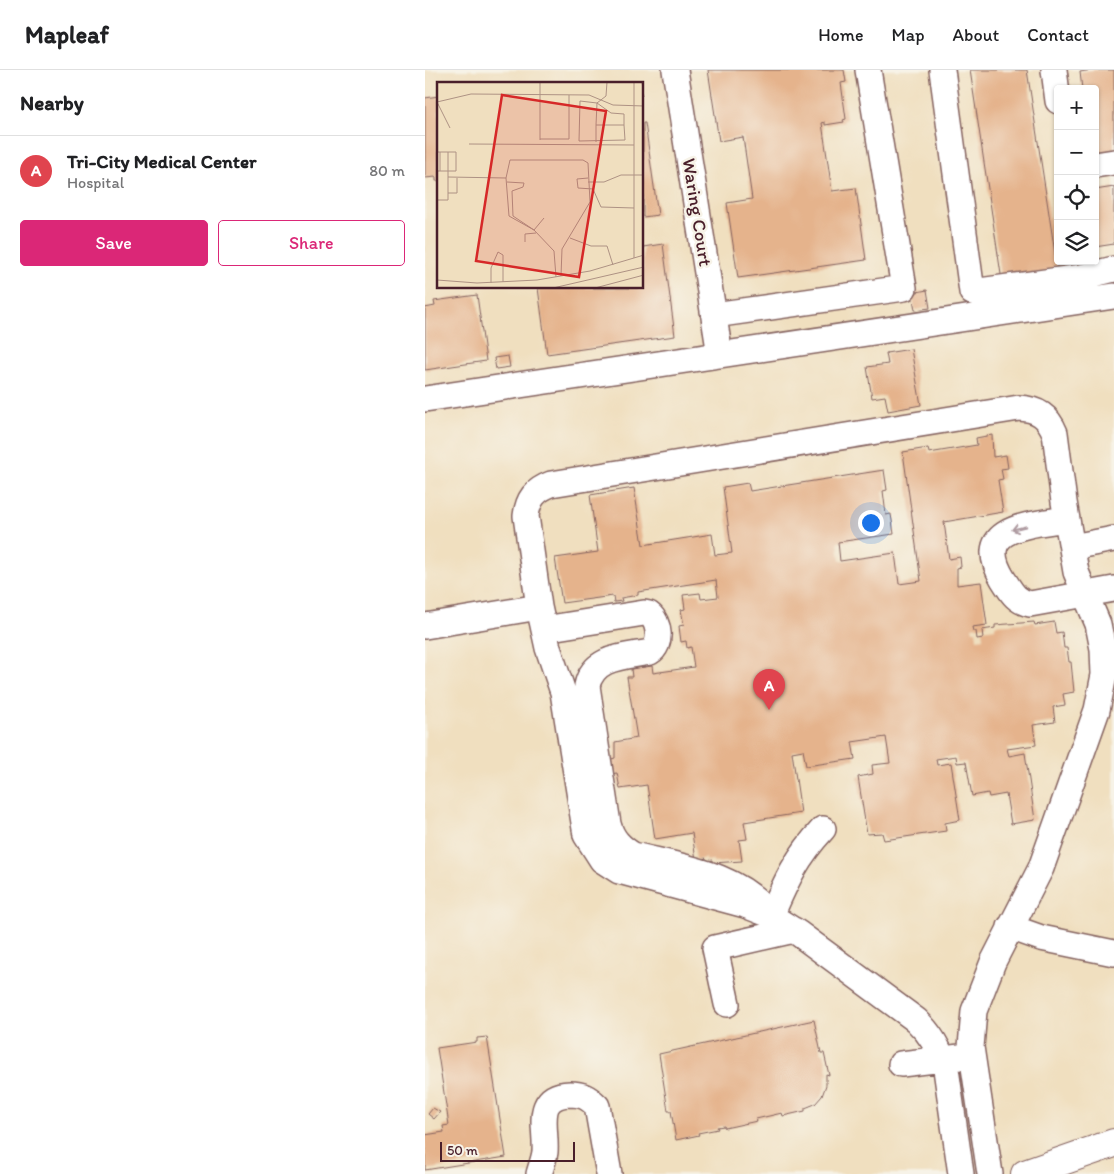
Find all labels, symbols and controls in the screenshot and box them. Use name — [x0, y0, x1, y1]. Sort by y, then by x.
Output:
text: Mapleaf — [25, 20, 109, 49]
text: Home — [818, 24, 864, 46]
text: Map — [892, 24, 925, 46]
text: About — [953, 24, 999, 46]
text: Contact — [1027, 24, 1089, 46]
inset map — [437, 82, 644, 289]
map controls — [1054, 85, 1099, 265]
button: + — [1054, 85, 1099, 130]
text: Nearby — [20, 90, 84, 115]
button: − — [1054, 130, 1099, 175]
text: Tri-City Medical Center — [67, 150, 257, 173]
street label: Waring Court — [678, 156, 717, 268]
text: A — [31, 161, 41, 180]
text: 80 m — [369, 161, 405, 180]
text: Hospital — [67, 173, 124, 192]
button: locate — [1054, 175, 1099, 220]
button: Save — [20, 220, 208, 266]
button: Share — [218, 220, 405, 266]
button: layers — [1054, 220, 1099, 265]
your location — [858, 510, 884, 536]
one-way arrow — [1011, 524, 1027, 533]
pin: A — [753, 669, 785, 710]
scale bar — [440, 1139, 575, 1162]
text: 50 m — [447, 1142, 478, 1159]

